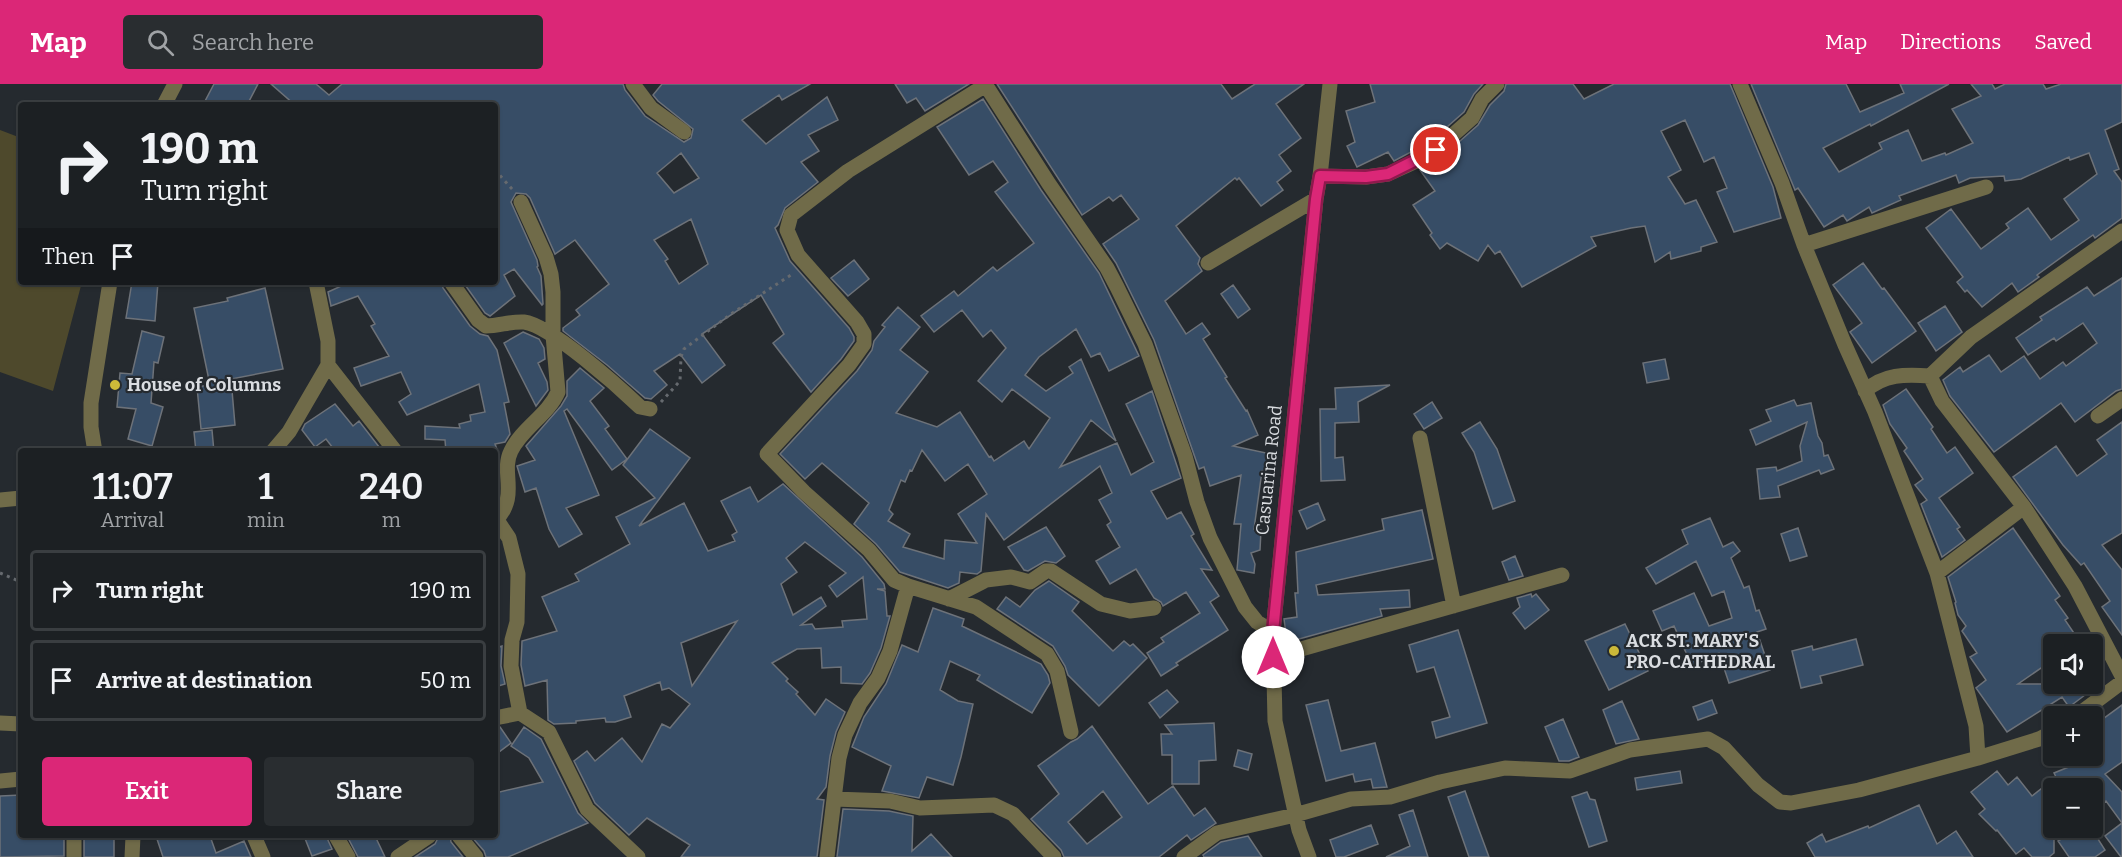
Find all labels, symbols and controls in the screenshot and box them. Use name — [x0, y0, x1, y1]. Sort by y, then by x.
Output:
search box — [123, 15, 543, 69]
text: Map — [30, 26, 87, 59]
icon: search — [144, 26, 177, 59]
text: Search here — [192, 29, 314, 56]
text: Map — [1825, 29, 1867, 55]
text: Directions — [1900, 29, 2001, 55]
text: Saved — [2034, 29, 2092, 55]
text: 190 m — [141, 124, 258, 174]
pin — [1410, 124, 1461, 175]
icon: right — [42, 126, 120, 204]
icon: arrive — [1419, 133, 1452, 166]
text: Turn right — [141, 175, 268, 207]
icon: arrive — [106, 240, 139, 273]
text: Then — [42, 243, 94, 270]
place label: House of Columns — [127, 374, 281, 396]
marker: House of Columns — [108, 378, 122, 392]
street label: Casuarina Road — [1251, 403, 1287, 536]
text: 11:07 — [92, 465, 173, 509]
text: 1 — [258, 465, 274, 509]
text: 240 — [359, 465, 424, 509]
text: Arrival — [101, 508, 164, 532]
text: min — [247, 508, 285, 532]
text: m — [382, 508, 401, 532]
icon: right — [45, 574, 78, 607]
text: Turn right — [96, 577, 204, 604]
text: 190 m — [410, 577, 471, 604]
position arrow — [1241, 625, 1305, 689]
place label: ACK ST. MARY'S PRO-CATHEDRAL — [1626, 630, 1775, 673]
map controls — [2043, 634, 2103, 838]
button: sound — [2043, 634, 2103, 694]
marker: ACK ST. MARY'S PRO-CATHEDRAL — [1607, 644, 1621, 658]
icon: arrive — [45, 664, 78, 697]
text: Arrive at destination — [96, 667, 312, 694]
text: 50 m — [420, 667, 471, 694]
button: + — [2043, 706, 2103, 766]
button: Exit — [42, 757, 252, 826]
button: Share — [264, 757, 474, 826]
button: − — [2043, 778, 2103, 838]

